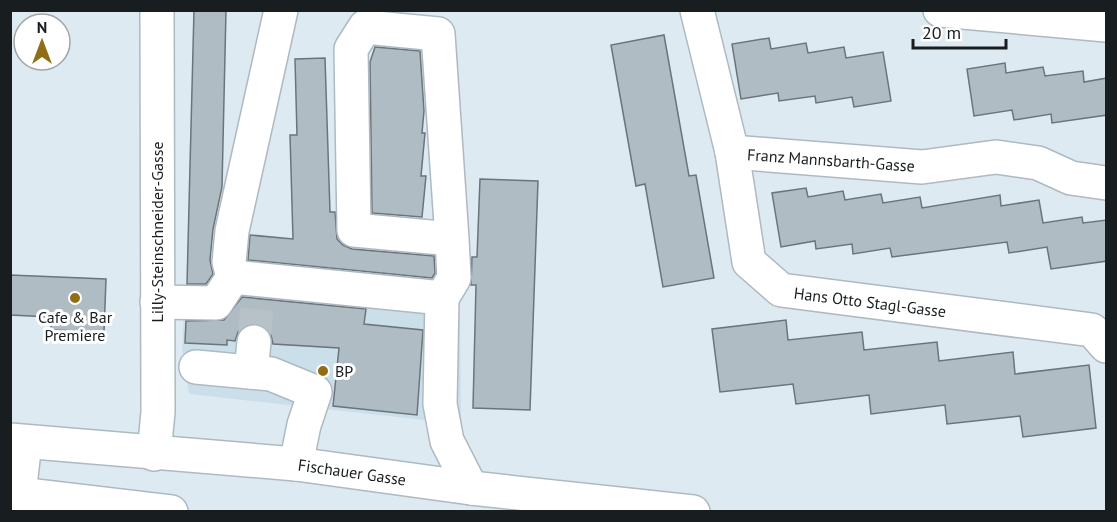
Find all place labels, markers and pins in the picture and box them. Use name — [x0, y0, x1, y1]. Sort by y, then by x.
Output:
marker: Cafe & Bar Premiere — [68, 291, 82, 305]
place label: Cafe & Bar Premiere — [38, 307, 113, 345]
place label: BP — [335, 361, 353, 381]
marker: BP — [316, 364, 330, 378]

